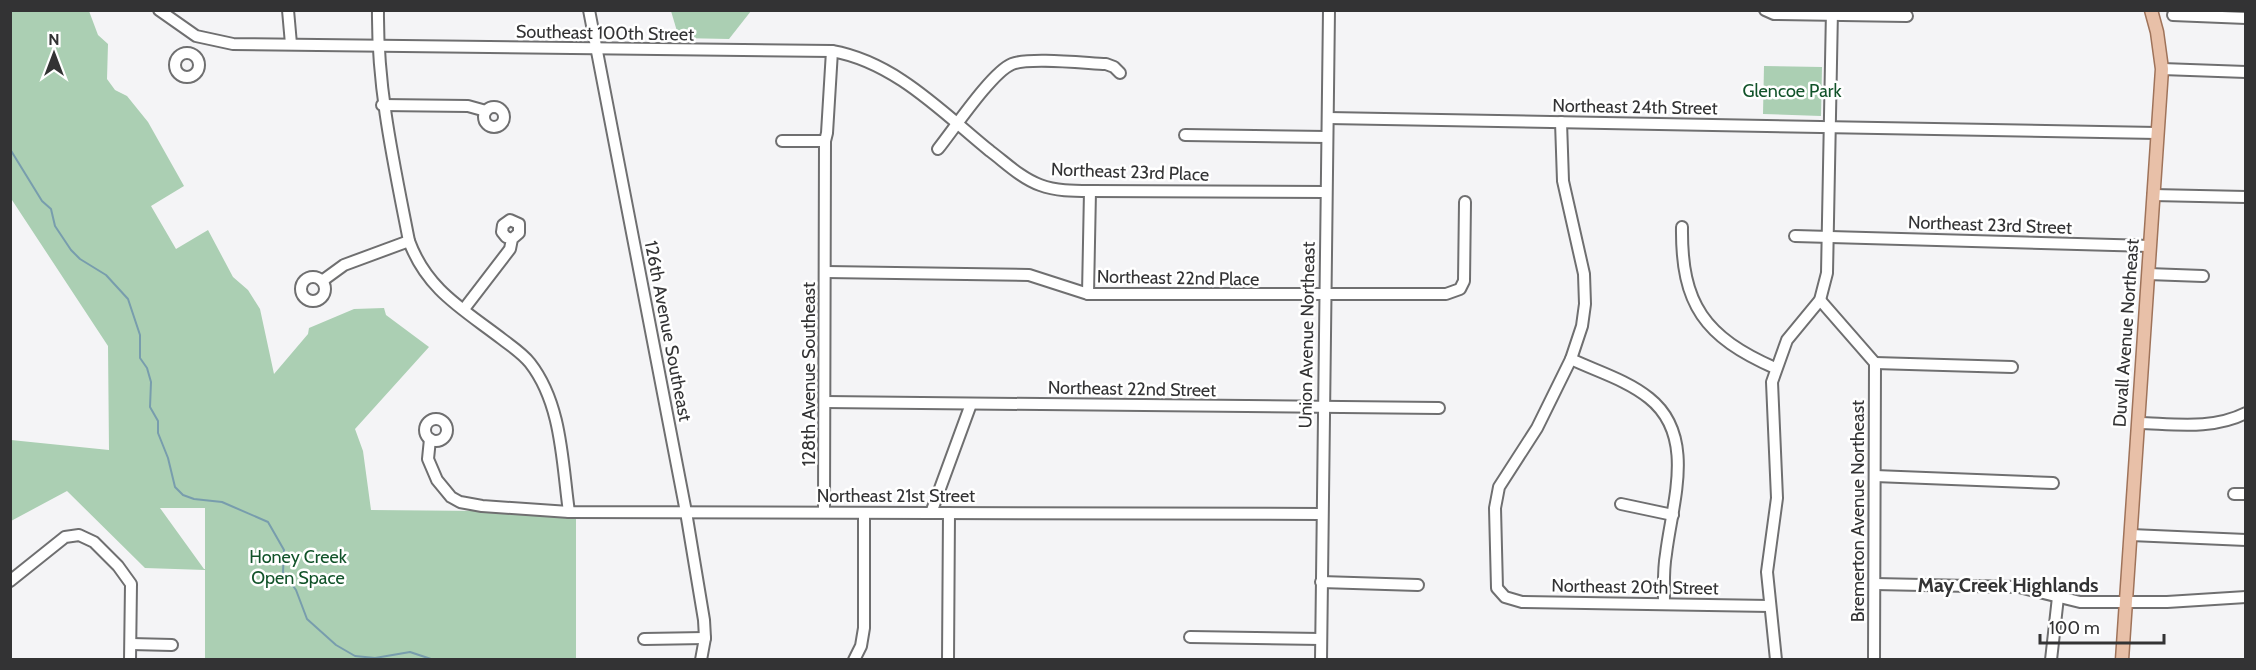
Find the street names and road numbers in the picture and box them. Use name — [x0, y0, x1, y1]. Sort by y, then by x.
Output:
street label: Southeast 100th Street — [516, 20, 694, 46]
street label: Northeast 24th Street — [1552, 95, 1718, 119]
street label: Northeast 23rd Place — [1051, 158, 1209, 186]
street label: Northeast 23rd Street — [1908, 211, 2072, 239]
street label: Duvall Avenue Northeast — [2108, 238, 2144, 428]
street label: 126th Avenue Southeast — [640, 239, 696, 423]
street label: Union Avenue Northeast — [1294, 241, 1320, 429]
street label: Northeast 22nd Place — [1097, 266, 1259, 290]
street label: 128th Avenue Southeast — [798, 282, 820, 466]
street label: Northeast 22nd Street — [1048, 377, 1216, 401]
street label: Bremerton Avenue Northeast — [1847, 400, 1869, 622]
street label: Northeast 21st Street — [817, 485, 975, 507]
street label: Northeast 20th Street — [1551, 575, 1719, 599]

